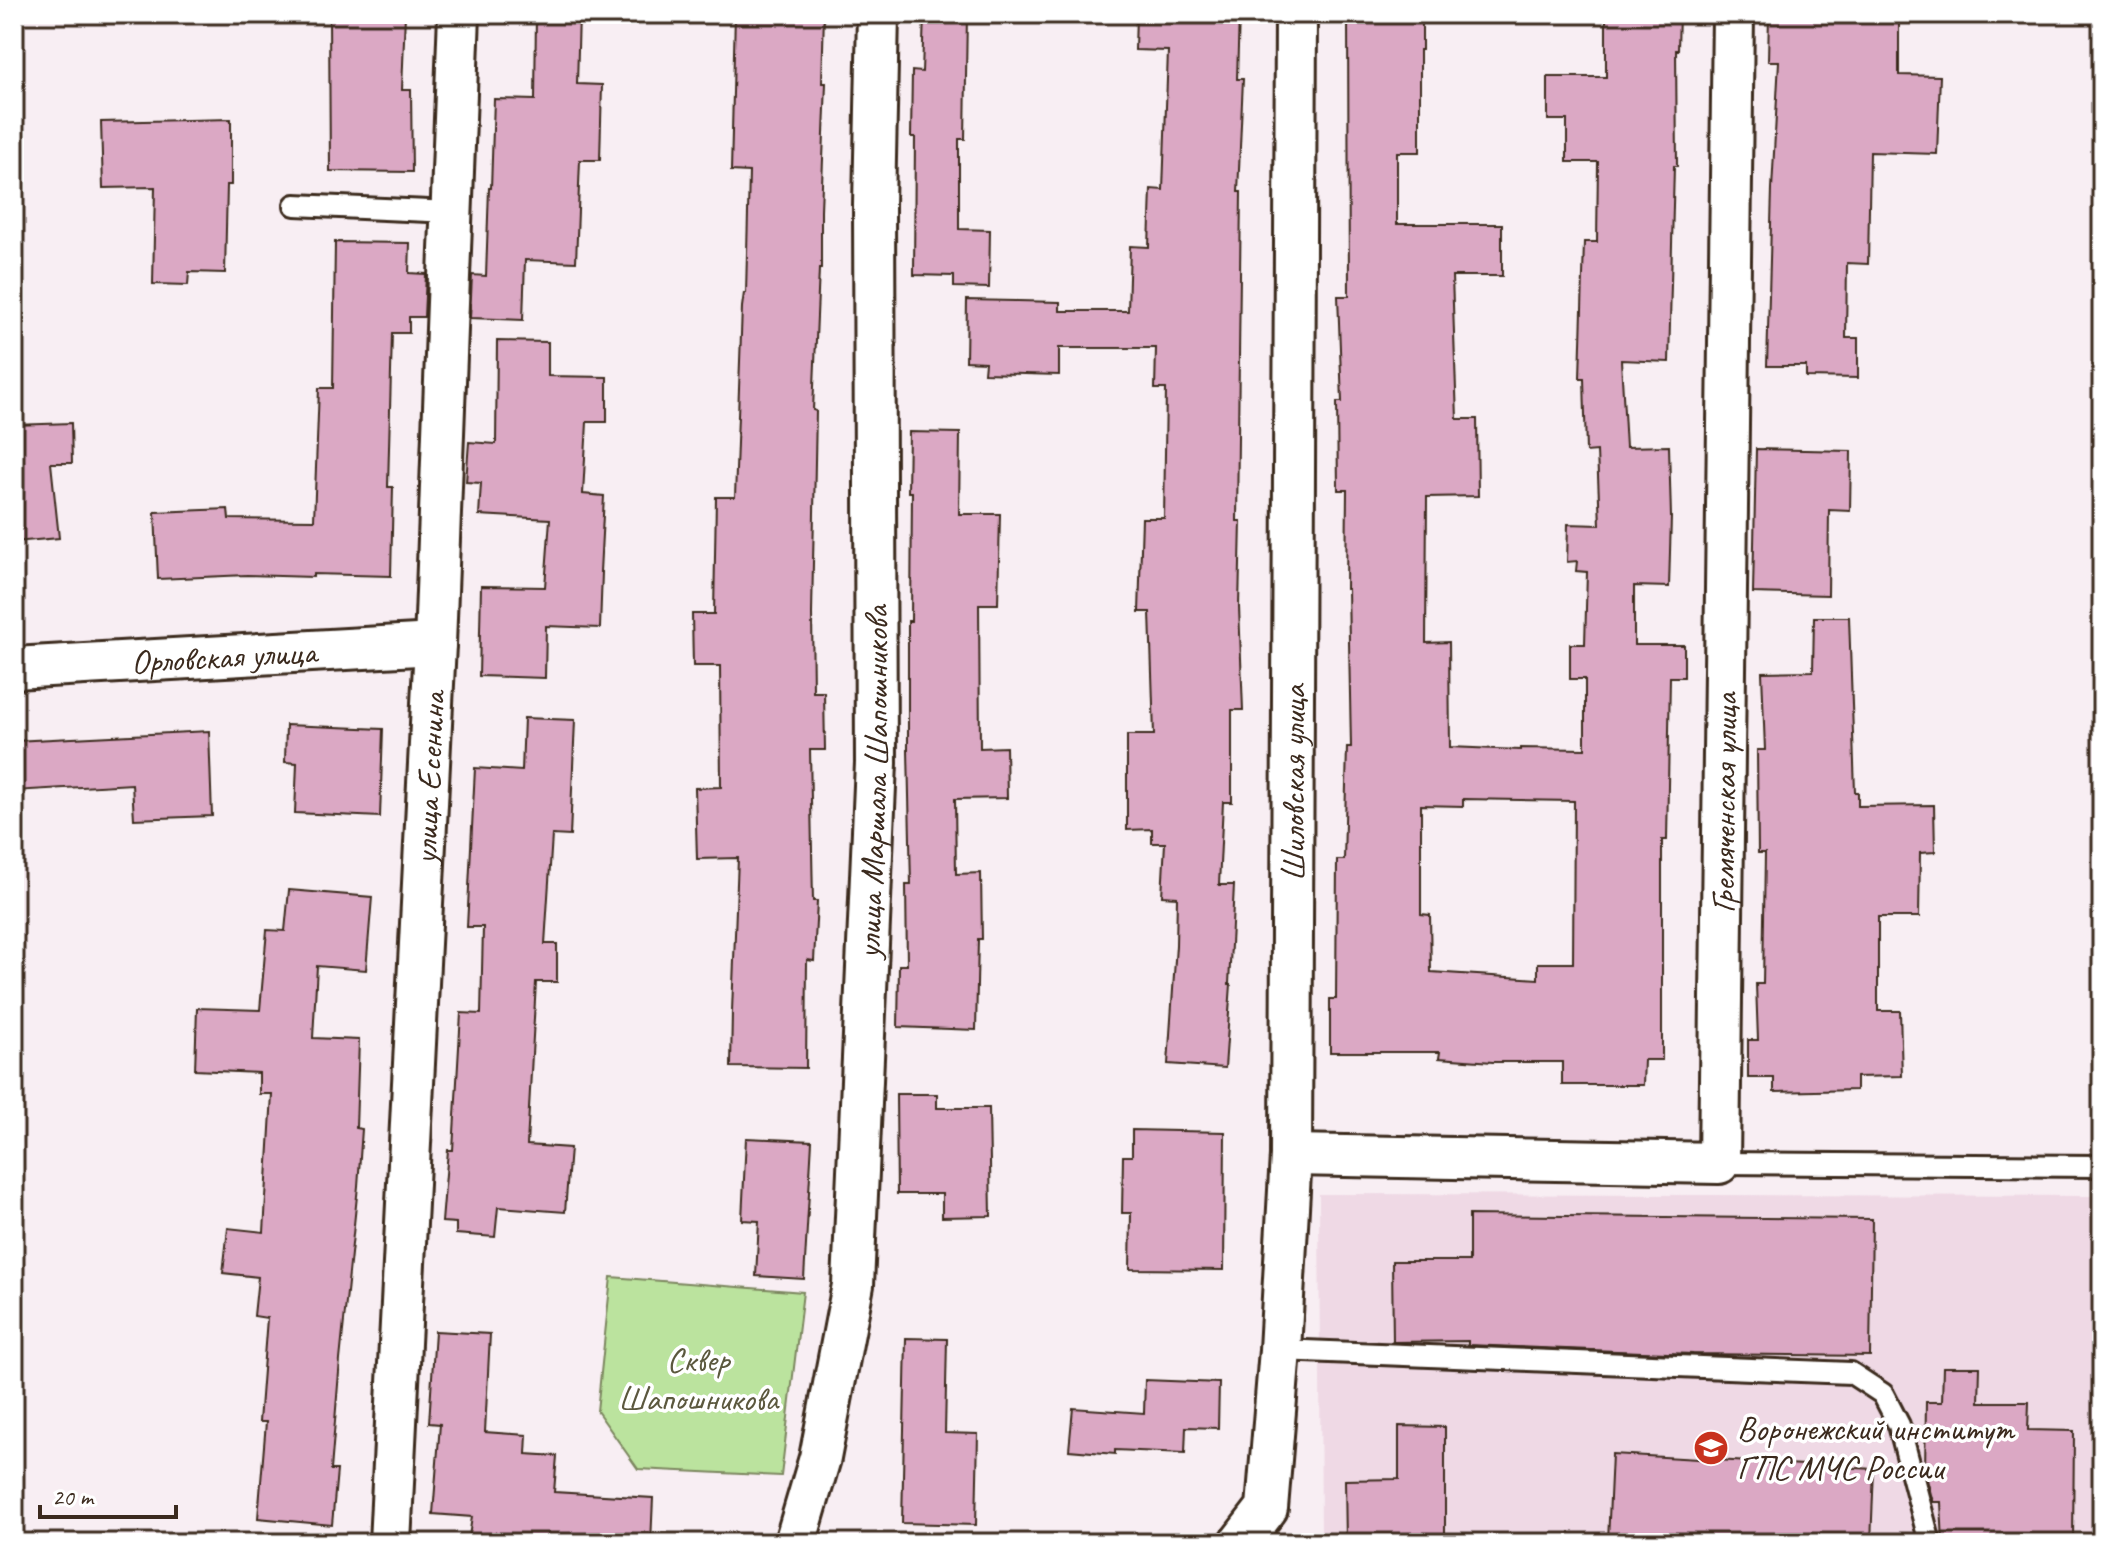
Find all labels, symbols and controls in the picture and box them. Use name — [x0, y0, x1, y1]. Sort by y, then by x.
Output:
street label: улица Маршала Шапошникова — [846, 603, 898, 961]
street label: Орловская улица — [130, 629, 320, 683]
street label: Шиловская улица — [1271, 682, 1315, 881]
street label: улица Есенина — [402, 688, 454, 867]
street label: Гремяченская улица — [1701, 690, 1746, 913]
park label: Сквер Шапошникова — [618, 1338, 780, 1420]
place label: Воронежский институт ГПС МЧС России — [1737, 1407, 2016, 1489]
school or university icon: Воронежский институт ГПС МЧС России — [1692, 1429, 1730, 1467]
scale bar — [40, 1469, 176, 1519]
text: 20 m — [52, 1482, 95, 1512]

